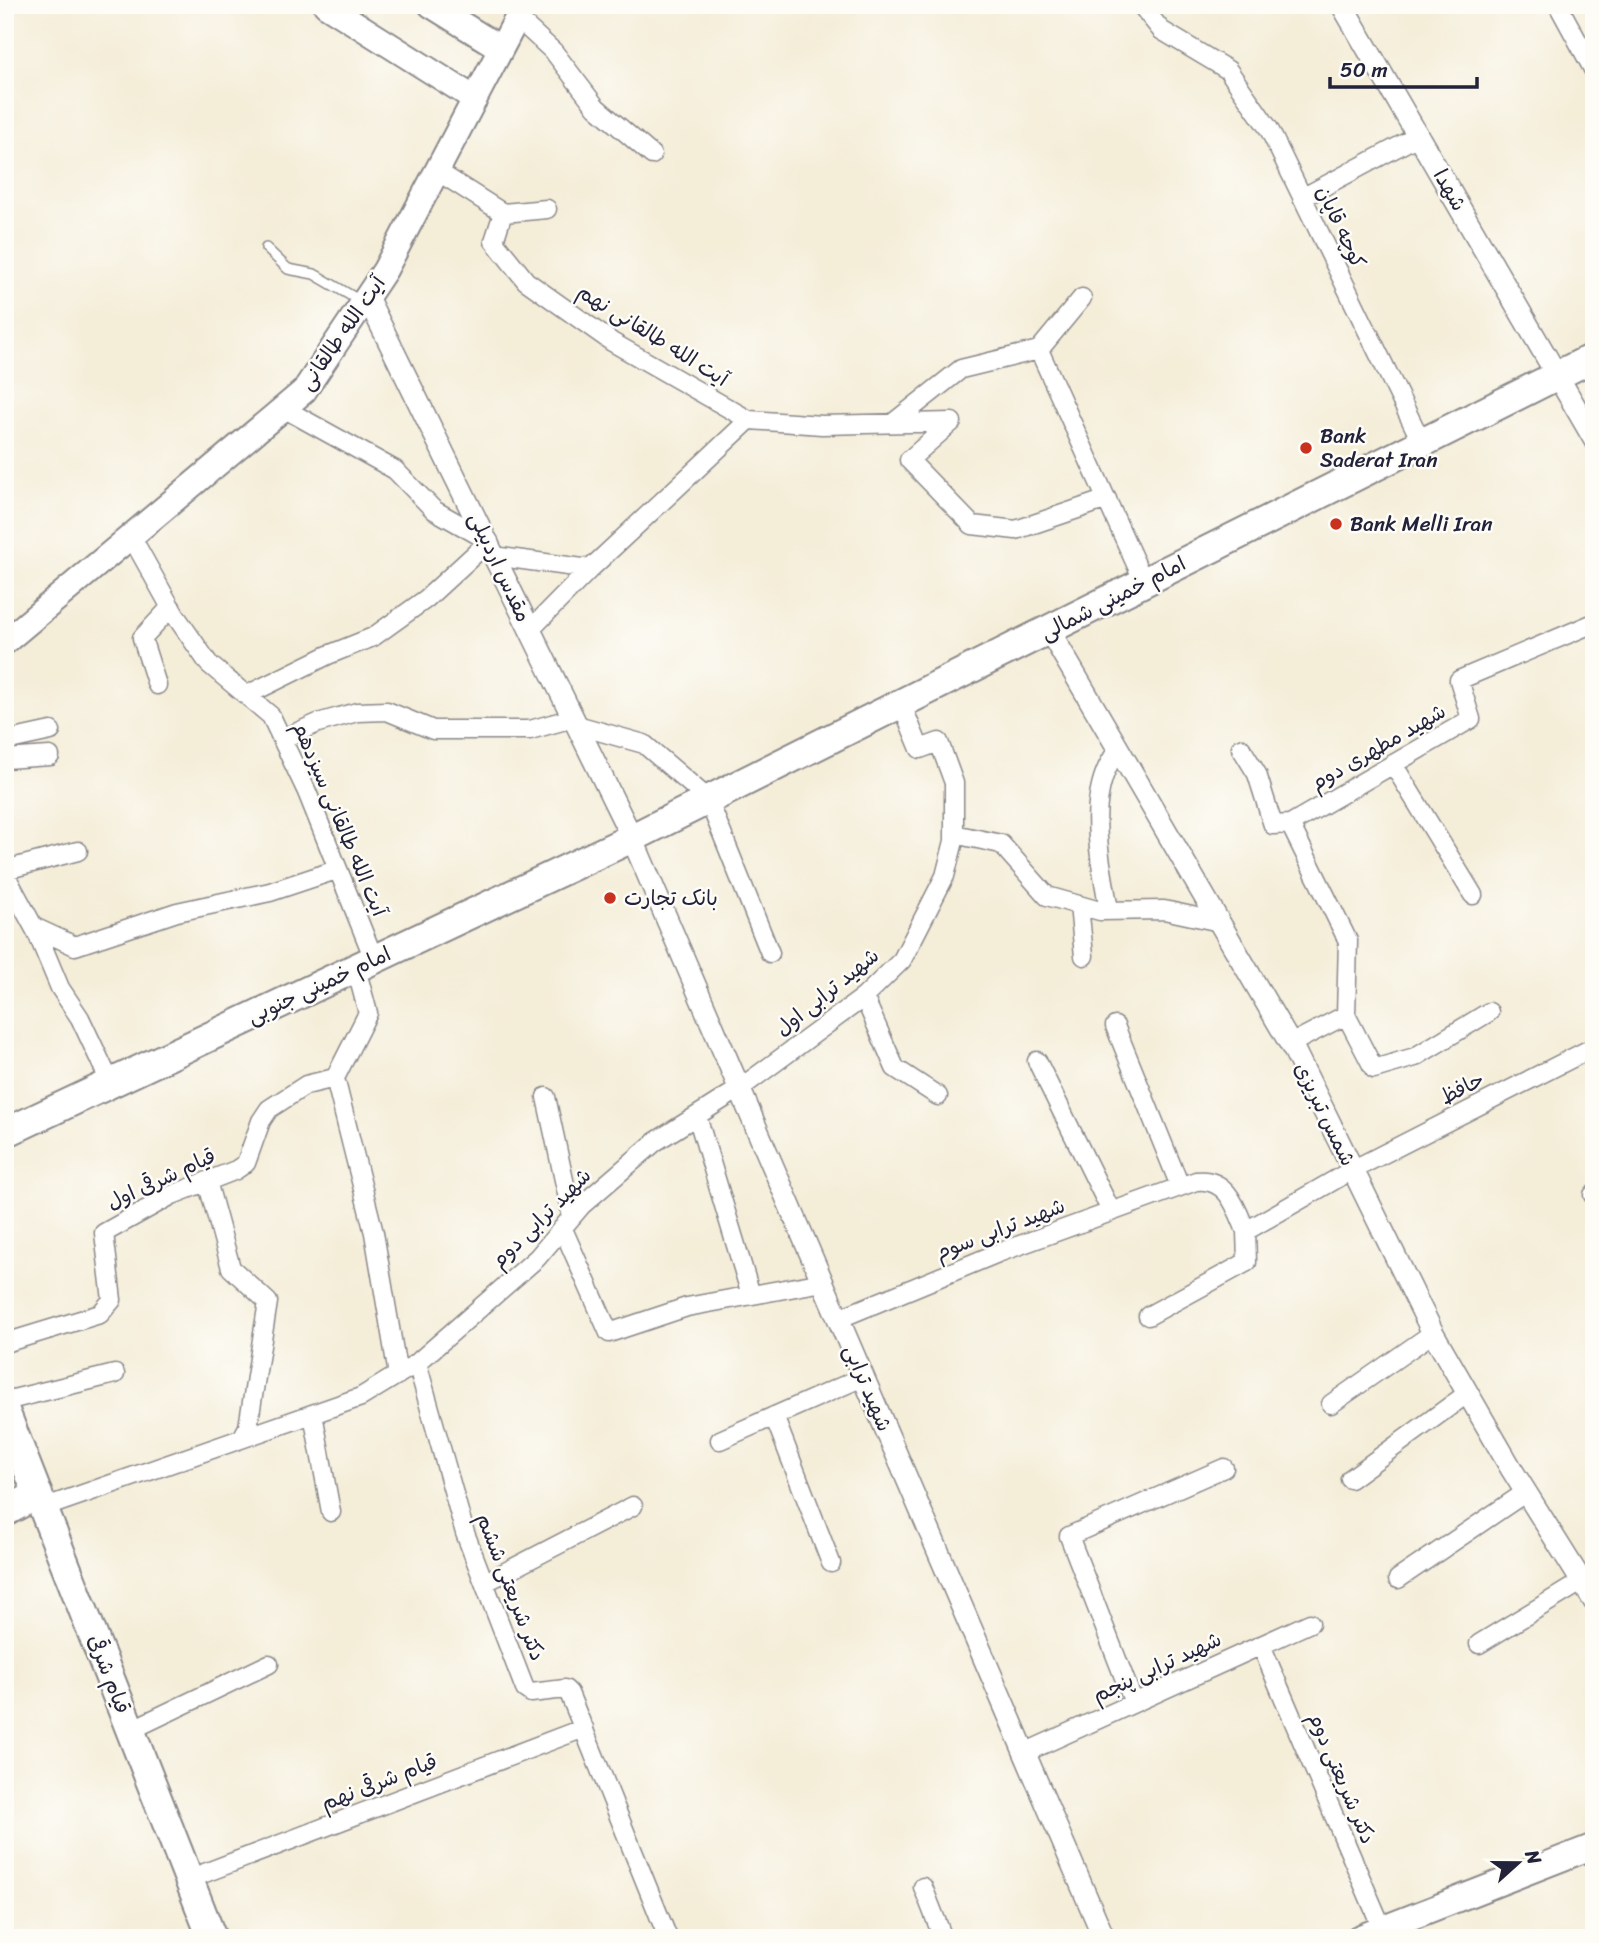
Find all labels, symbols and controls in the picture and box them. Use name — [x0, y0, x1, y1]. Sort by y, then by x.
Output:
scale bar — [1330, 46, 1476, 90]
text: 50 m — [1340, 51, 1388, 89]
street label: شهدا — [1422, 161, 1478, 219]
street label: کوچه قاپان — [1305, 179, 1377, 275]
street label: آیت الله طالقانی — [288, 267, 396, 399]
street label: آیت الله طالقانی نهم — [569, 273, 737, 397]
place label: Bank Saderat Iran — [1320, 417, 1437, 479]
marker: Bank Saderat Iran — [1298, 440, 1314, 456]
street label: مقدس اردبیلی — [458, 505, 542, 629]
place label: Bank Melli Iran — [1350, 505, 1493, 543]
marker: Bank Melli Iran — [1328, 516, 1344, 532]
street label: امام خمینی شمالی — [1033, 545, 1193, 651]
street label: شهید مطهری دوم — [1303, 693, 1453, 801]
street label: آیت الله طالقانی سیزدهم — [282, 715, 399, 923]
place label: بانک تجارت — [624, 879, 718, 917]
marker: بانک تجارت — [602, 890, 618, 906]
street label: امام خمینی جنوبی — [241, 935, 397, 1035]
street label: شهید ترابی اول — [766, 938, 888, 1046]
street label: شمس تبریزی — [1283, 1055, 1367, 1173]
street label: حافظ — [1433, 1061, 1491, 1115]
street label: قیام شرقی اول — [100, 1137, 222, 1221]
street label: شهید ترابی دوم — [481, 1158, 601, 1278]
street label: شهید ترابی سوم — [929, 1187, 1071, 1271]
street label: شهید ترابی — [833, 1338, 903, 1438]
street label: دکتر شریعتی ششم — [465, 1507, 557, 1667]
street label: شهید ترابی پنجم — [1086, 1620, 1228, 1714]
street label: قیام شرقی — [76, 1629, 142, 1719]
street label: دکتر شریعتی دوم — [1297, 1706, 1387, 1850]
street label: قیام شرقی نهم — [315, 1742, 443, 1822]
north arrow — [1484, 1828, 1554, 1898]
text: N — [1515, 1844, 1551, 1870]

